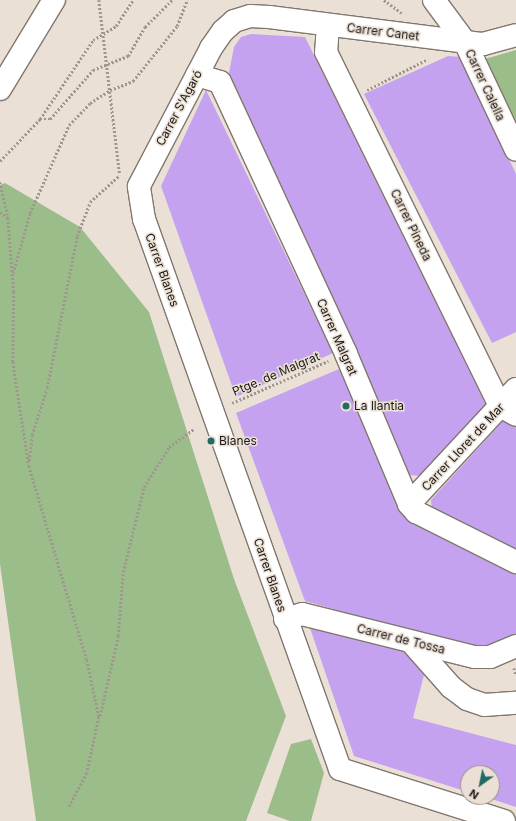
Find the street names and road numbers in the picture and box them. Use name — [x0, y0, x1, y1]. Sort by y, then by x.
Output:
street label: Carrer Canet — [346, 20, 420, 44]
street label: Carrer Calella — [462, 47, 508, 123]
street label: Carrer S'Agaró — [153, 68, 205, 148]
street label: Carrer Pineda — [387, 187, 435, 263]
street label: Carrer Blanes — [142, 231, 182, 309]
street label: Carrer Malgrat — [314, 296, 360, 378]
street label: Ptge. de Malgrat — [230, 349, 322, 399]
street label: Carrer Lloret de Mar — [419, 400, 507, 494]
street label: Carrer Blanes — [251, 536, 289, 614]
street label: Carrer de Tossa — [355, 621, 447, 657]

